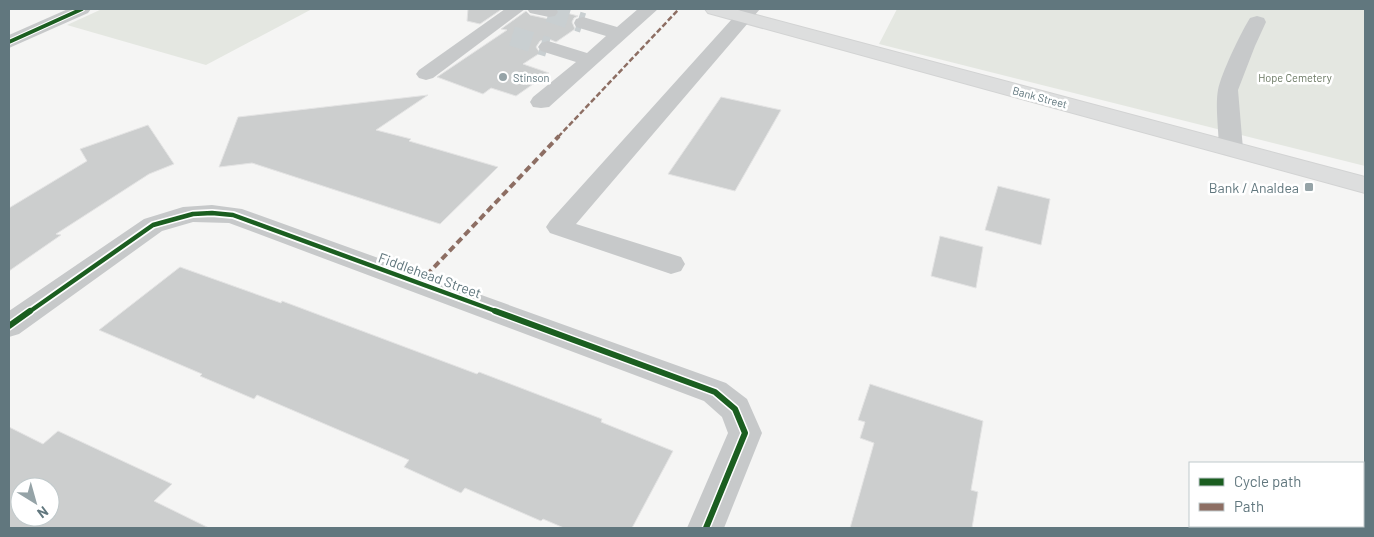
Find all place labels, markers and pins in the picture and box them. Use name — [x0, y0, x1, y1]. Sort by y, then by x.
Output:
marker: Stinson — [497, 71, 509, 83]
place label: Stinson — [513, 71, 549, 84]
place label: Bank / Analdea — [1209, 179, 1299, 196]
marker: Bank / Analdea — [1303, 181, 1315, 193]

